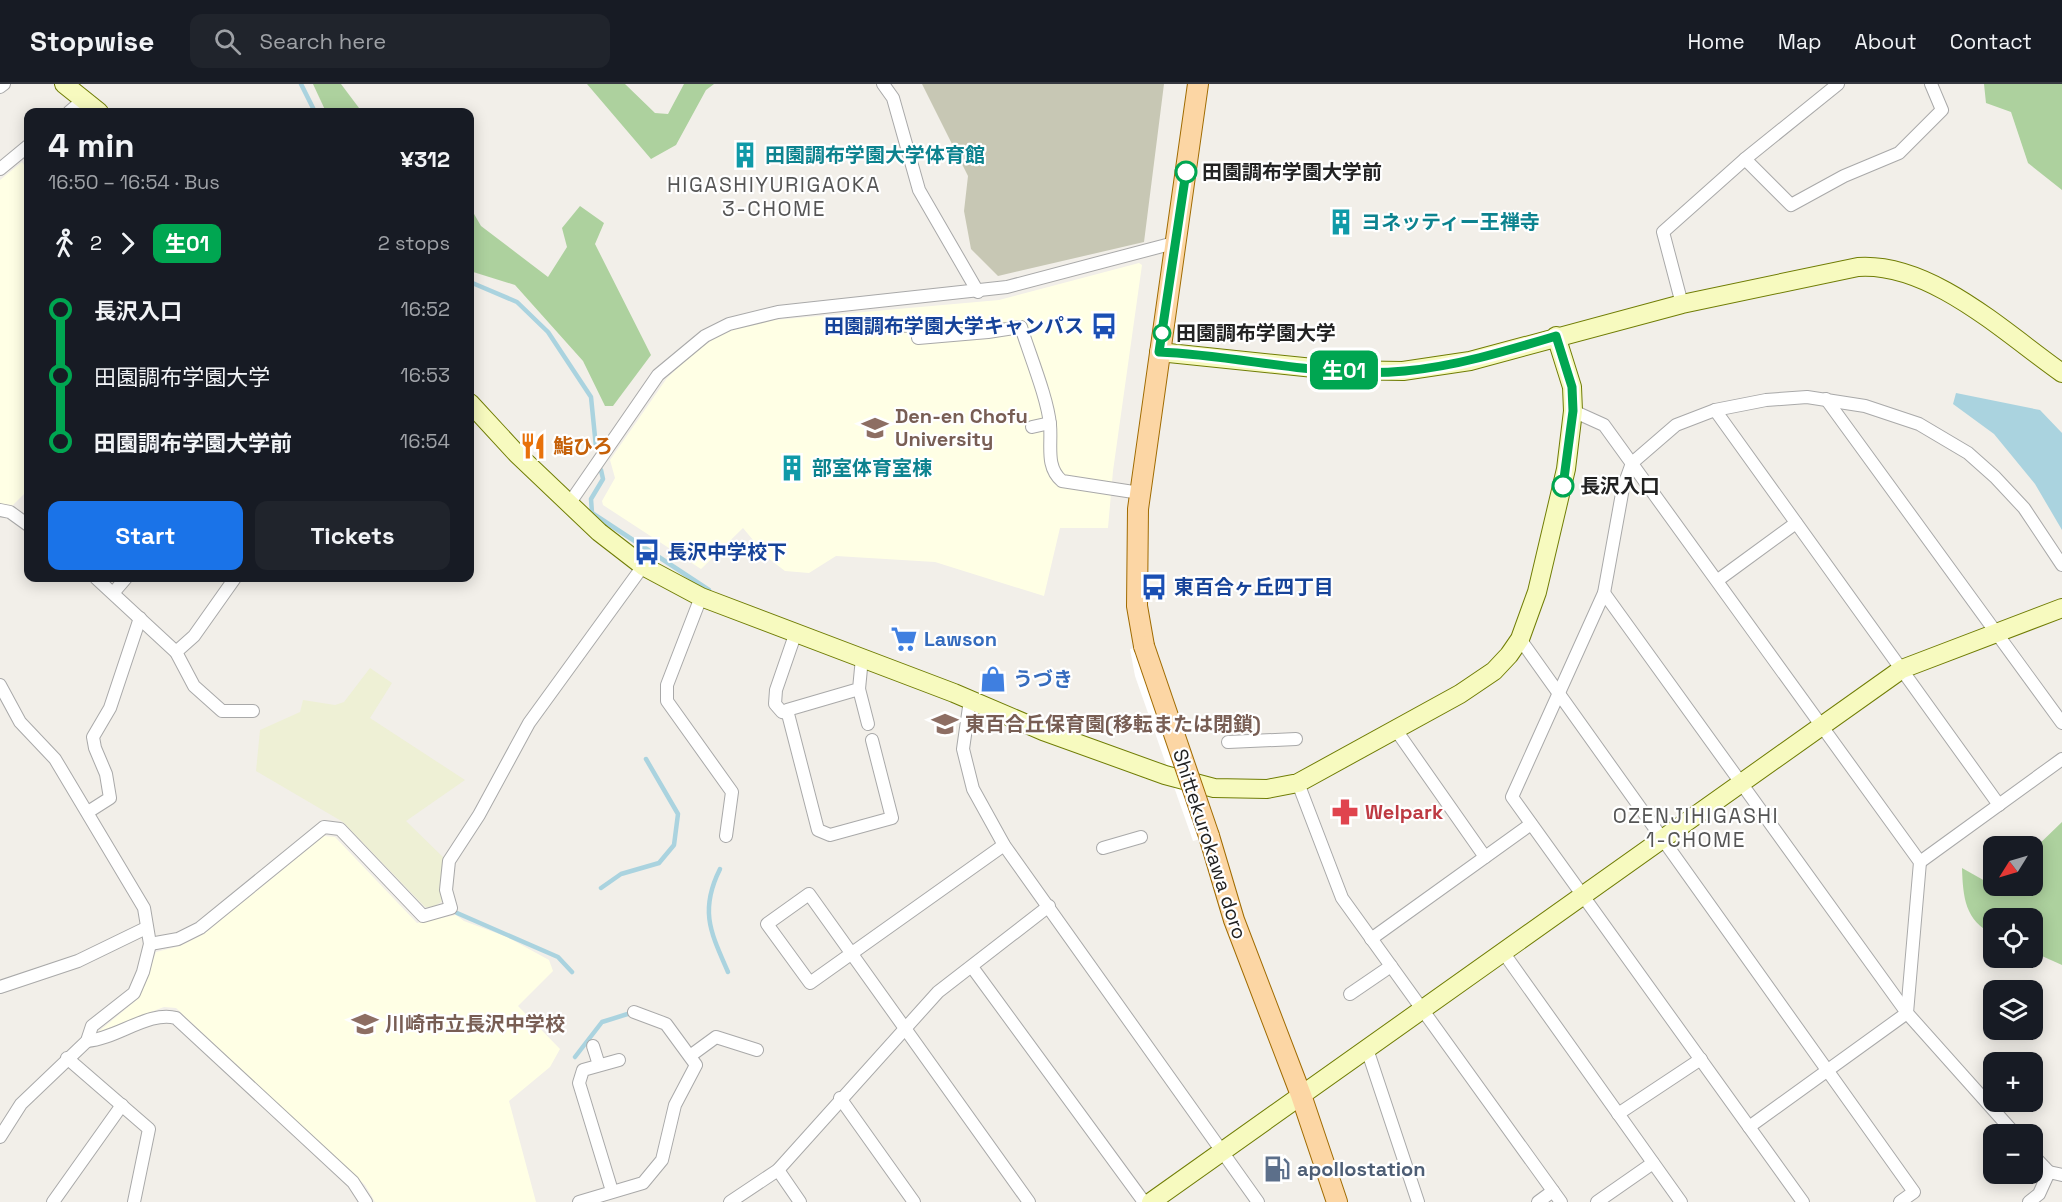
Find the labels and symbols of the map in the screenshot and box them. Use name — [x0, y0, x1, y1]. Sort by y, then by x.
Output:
building icon: 田園調布学園大学体育館 — [730, 140, 760, 170]
place label: 田園調布学園大学体育館 — [765, 142, 985, 168]
place label: 田園調布学園大学前 — [1202, 159, 1382, 185]
marker: 田園調布学園大学前 — [1175, 161, 1197, 183]
district label: HIGASHIYURIGAOKA 3-CHOME — [667, 171, 881, 222]
building icon: ヨネッティー王禅寺 — [1326, 207, 1356, 237]
place label: ヨネッティー王禅寺 — [1361, 209, 1540, 235]
bus stop icon: 田園調布学園大学キャンパス — [1089, 311, 1119, 341]
place label: 田園調布学園大学キャンパス — [824, 313, 1084, 339]
place label: 田園調布学園大学 — [1176, 320, 1336, 346]
marker: 田園調布学園大学 — [1153, 324, 1171, 342]
line badge: 生01 — [1310, 350, 1378, 390]
place label: Den-en Chofu University — [895, 403, 1028, 452]
school or university icon: Den-en Chofu University — [860, 413, 890, 443]
restaurant icon: 鮨ひろ — [518, 431, 548, 461]
place label: 鮨ひろ — [553, 433, 613, 459]
building icon: 部室体育室棟 — [777, 453, 807, 483]
place label: 部室体育室棟 — [812, 455, 932, 481]
place label: 長沢入口 — [1580, 473, 1660, 499]
marker: 長沢入口 — [1552, 475, 1574, 497]
bus stop icon: 長沢中学校下 — [632, 537, 662, 567]
place label: 長沢中学校下 — [667, 539, 787, 565]
bus stop icon: 東百合ヶ丘四丁目 — [1139, 572, 1169, 602]
place label: 東百合ヶ丘四丁目 — [1174, 574, 1334, 600]
supermarket icon: Lawson — [889, 624, 919, 654]
place label: Lawson — [924, 626, 997, 652]
shop icon: うづき — [978, 664, 1008, 694]
place label: うづき — [1013, 666, 1073, 692]
school or university icon: 東百合丘保育園(移転または閉鎖) — [930, 709, 960, 739]
place label: 東百合丘保育園(移転または閉鎖) — [965, 711, 1261, 737]
street label: Shittekurokawa doro — [1167, 746, 1253, 942]
pharmacy icon: Welpark — [1330, 797, 1360, 827]
place label: Welpark — [1365, 799, 1443, 825]
district label: OZENJIHIGASHI 1-CHOME — [1613, 802, 1779, 853]
north arrow — [1983, 836, 2043, 896]
school or university icon: 川崎市立長沢中学校 — [350, 1009, 380, 1039]
place label: 川崎市立長沢中学校 — [385, 1011, 565, 1037]
fuel station icon: apollostation — [1262, 1154, 1292, 1184]
place label: apollostation — [1297, 1156, 1426, 1182]

